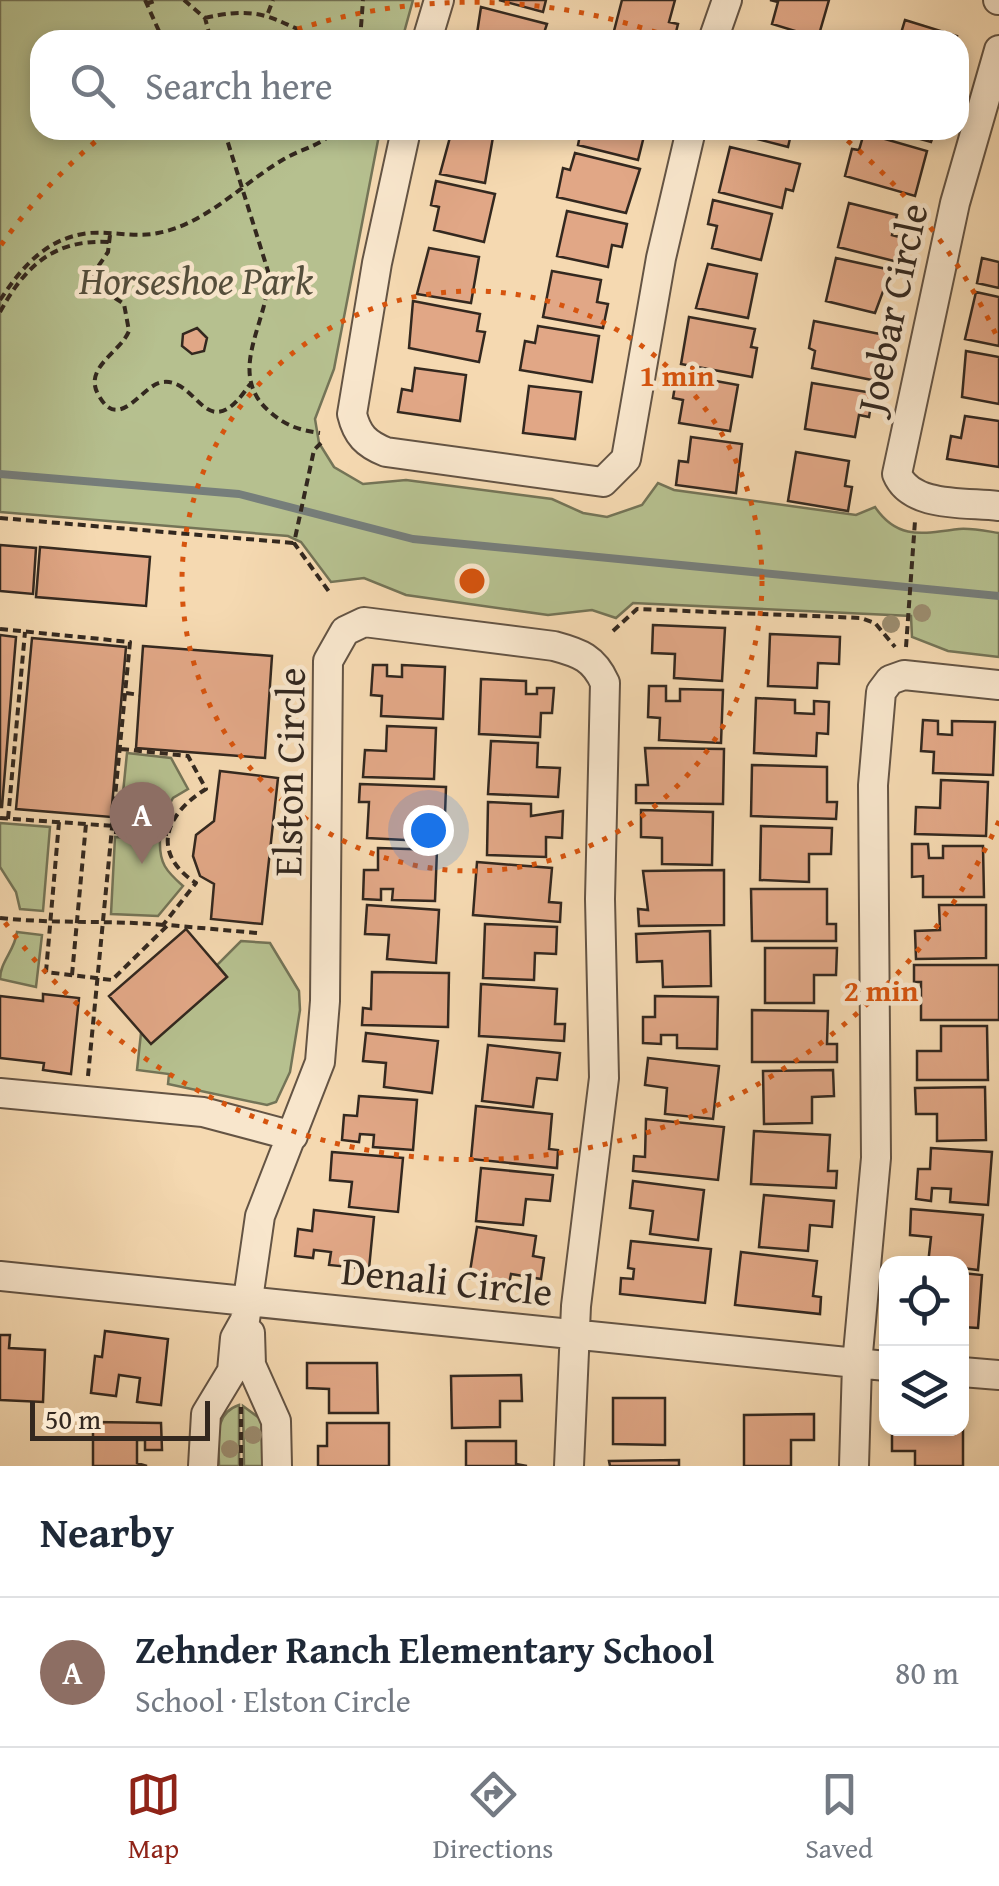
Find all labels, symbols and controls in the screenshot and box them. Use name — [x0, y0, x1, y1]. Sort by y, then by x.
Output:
search box — [30, 30, 969, 140]
text: Search here — [145, 57, 333, 113]
icon: search — [65, 58, 120, 113]
street label: Joebar Circle — [840, 198, 942, 423]
park label: Horseshoe Park — [78, 250, 314, 309]
text: 1 min — [640, 353, 715, 397]
centre of rings — [454, 563, 490, 599]
street label: Elston Circle — [257, 667, 320, 877]
pin: A — [110, 782, 174, 864]
your location — [403, 805, 454, 856]
text: 2 min — [844, 968, 919, 1012]
street label: Denali Circle — [339, 1240, 555, 1321]
map controls — [879, 1256, 969, 1436]
button: locate — [879, 1256, 969, 1346]
button: layers — [879, 1346, 969, 1436]
scale bar — [30, 1396, 210, 1440]
text: 50 m — [45, 1398, 101, 1439]
text: Nearby — [40, 1501, 174, 1562]
text: Zehnder Ranch Elementary School — [135, 1621, 714, 1677]
text: A — [62, 1649, 83, 1696]
text: 80 m — [895, 1649, 959, 1696]
text: School · Elston Circle — [135, 1677, 411, 1724]
tab: Map — [126, 1767, 181, 1868]
tab: Directions — [433, 1767, 553, 1868]
tab: Saved — [805, 1767, 873, 1868]

